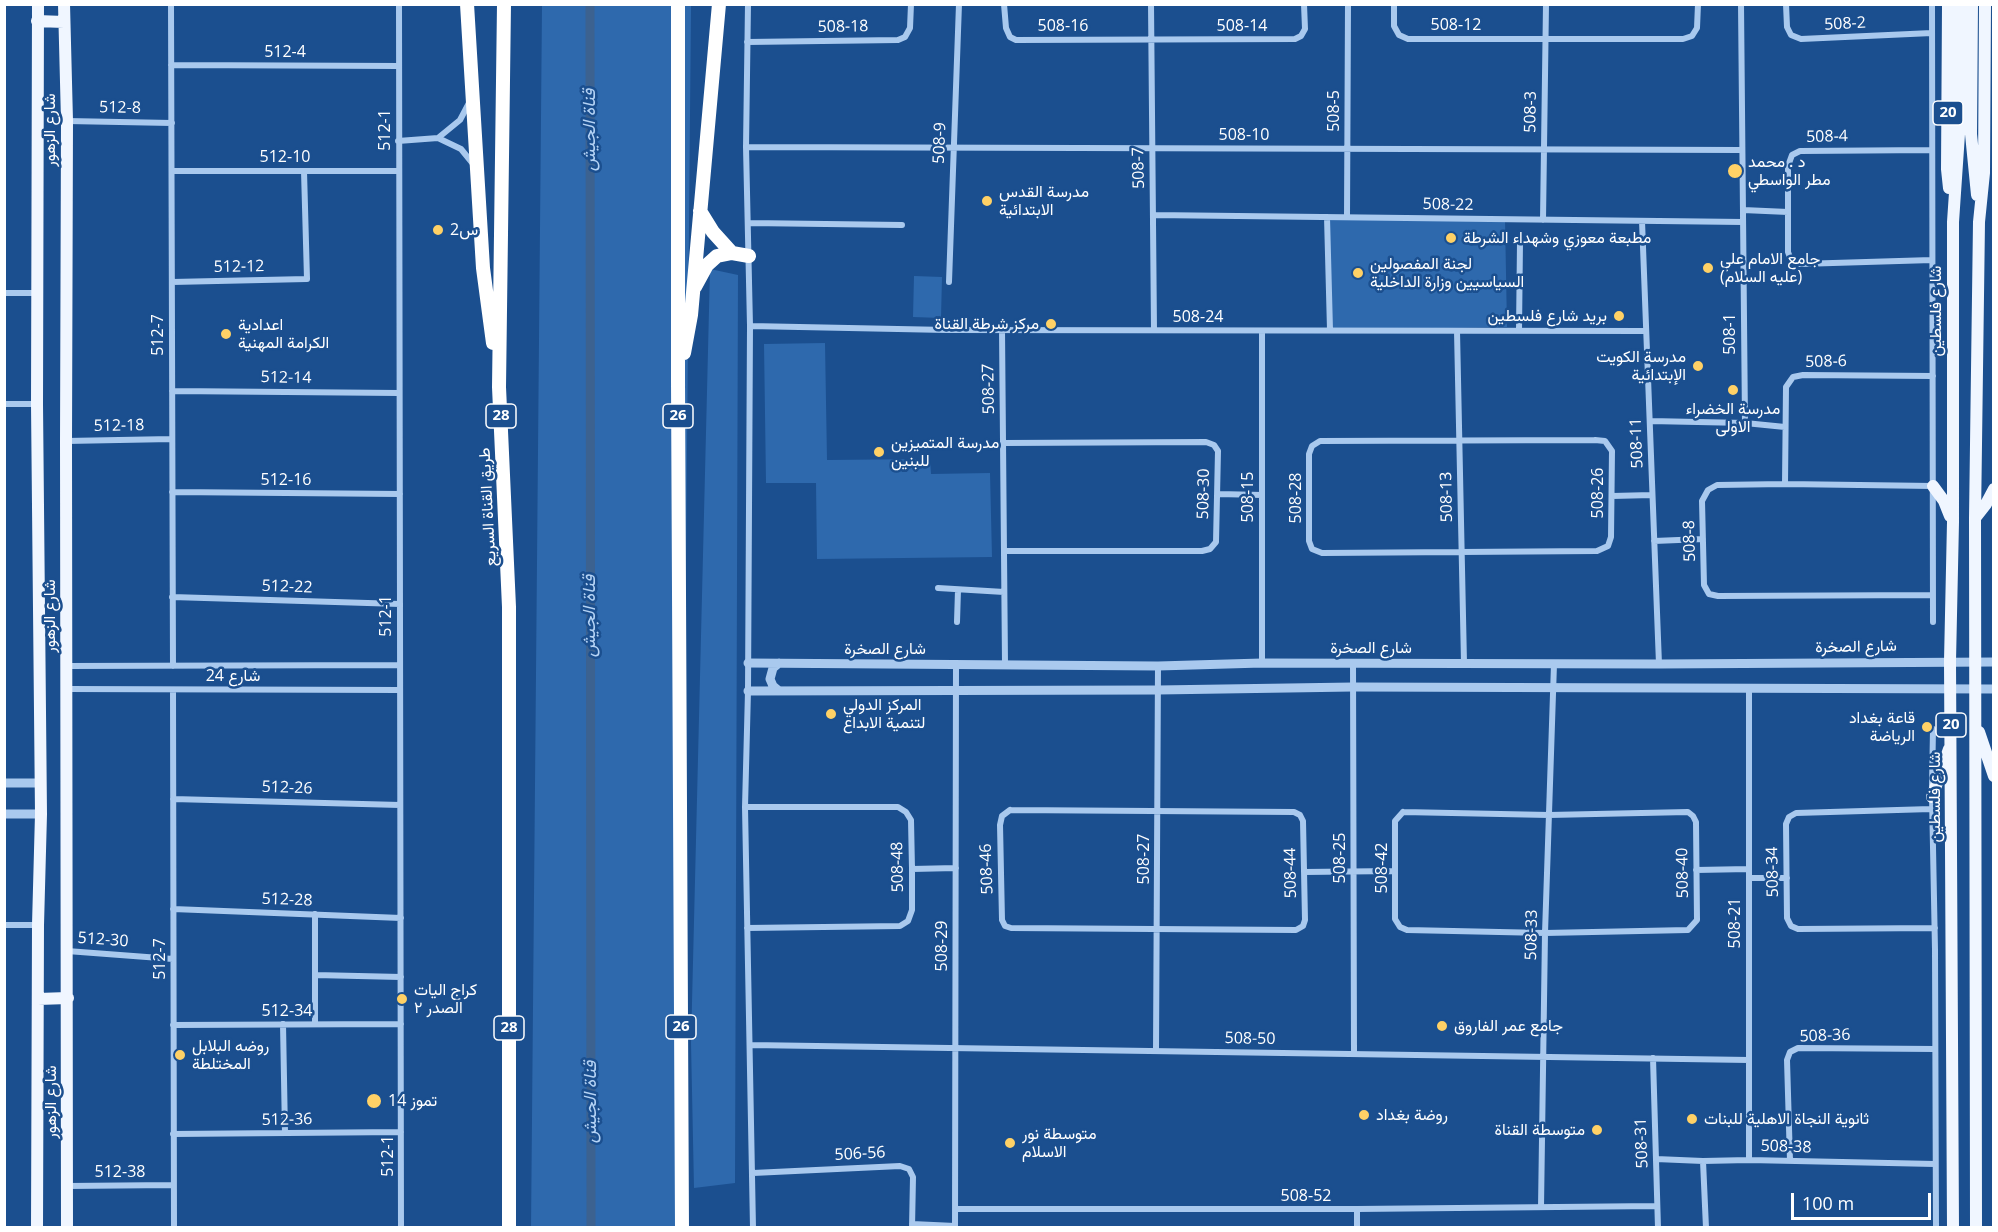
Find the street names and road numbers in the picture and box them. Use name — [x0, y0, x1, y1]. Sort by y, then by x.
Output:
street label: 508-2 — [1824, 13, 1866, 35]
street label: 508-12 — [1431, 15, 1481, 35]
street label: 508-16 — [1038, 16, 1088, 36]
street label: 508-14 — [1217, 16, 1267, 36]
street label: 508-18 — [817, 17, 869, 37]
street label: 512-4 — [264, 42, 306, 62]
street label: 508-5 — [1324, 90, 1344, 132]
street label: 508-3 — [1521, 91, 1541, 133]
street label: شارع الزهور — [40, 93, 60, 167]
street label: 512-8 — [99, 98, 141, 118]
road number: 20 — [1933, 101, 1963, 125]
street label: 512-1 — [375, 109, 395, 151]
street label: 508-9 — [930, 122, 950, 164]
street label: 508-10 — [1219, 125, 1269, 145]
street label: 508-4 — [1806, 127, 1848, 147]
street label: 512-10 — [260, 147, 310, 167]
street label: 508-7 — [1129, 147, 1149, 189]
street label: 508-22 — [1422, 195, 1474, 215]
street label: 512-12 — [213, 257, 265, 277]
street label: شارع فلسطين — [1926, 266, 1946, 356]
street label: 508-24 — [1173, 307, 1223, 327]
street label: 508-1 — [1720, 313, 1740, 355]
street label: 512-7 — [148, 314, 168, 356]
street label: 508-6 — [1805, 352, 1847, 372]
street label: 508-27 — [979, 363, 999, 415]
street label: 512-14 — [260, 368, 312, 388]
road number: 28 — [486, 404, 516, 428]
road number: 26 — [663, 404, 693, 428]
street label: 512-18 — [93, 416, 145, 436]
street label: 508-11 — [1627, 417, 1647, 469]
street label: طريق القناة السريع — [475, 447, 501, 567]
street label: 508-30 — [1194, 468, 1214, 520]
street label: 508-26 — [1588, 468, 1608, 518]
street label: 512-16 — [261, 470, 311, 490]
street label: 508-13 — [1437, 471, 1457, 523]
street label: 508-15 — [1238, 472, 1258, 522]
street label: 508-28 — [1286, 473, 1306, 523]
street label: 508-8 — [1680, 520, 1700, 562]
street label: 512-22 — [261, 577, 313, 597]
street label: شارع الزهور — [40, 579, 60, 653]
street label: 512-1 — [376, 595, 396, 637]
street label: شارع الصخرة — [1815, 637, 1897, 657]
street label: شارع الصخرة — [1330, 638, 1412, 658]
street label: شارع الصخرة — [844, 639, 926, 659]
street label: شارع 24 — [206, 666, 260, 686]
road number: 20 — [1936, 713, 1966, 737]
street label: شارع فلسطين — [1925, 752, 1945, 842]
street label: 512-26 — [261, 778, 313, 798]
street label: 508-25 — [1330, 833, 1350, 883]
street label: 508-27 — [1134, 834, 1154, 884]
street label: 508-48 — [888, 841, 908, 893]
street label: 508-46 — [977, 843, 997, 895]
street label: 508-42 — [1372, 843, 1392, 893]
street label: 508-34 — [1763, 846, 1783, 898]
street label: 508-44 — [1281, 847, 1301, 899]
street label: 508-40 — [1673, 847, 1693, 899]
street label: 512-28 — [261, 890, 313, 910]
street label: 508-21 — [1725, 898, 1745, 948]
street label: 508-33 — [1522, 909, 1542, 961]
street label: 508-29 — [932, 921, 952, 971]
street label: 512-30 — [77, 929, 129, 951]
street label: 512-7 — [150, 938, 170, 980]
street label: 512-34 — [262, 1001, 312, 1021]
road number: 26 — [666, 1015, 696, 1039]
road number: 28 — [494, 1016, 524, 1040]
street label: 508-36 — [1799, 1026, 1851, 1046]
street label: 508-50 — [1224, 1029, 1276, 1049]
street label: شارع الزهور — [41, 1065, 61, 1139]
street label: 512-36 — [261, 1110, 313, 1130]
street label: 508-31 — [1632, 1117, 1652, 1169]
street label: 512-1 — [378, 1135, 398, 1177]
street label: 508-38 — [1760, 1137, 1812, 1157]
street label: 506-56 — [834, 1143, 886, 1165]
street label: 512-38 — [95, 1162, 145, 1182]
street label: 508-52 — [1281, 1186, 1331, 1206]

